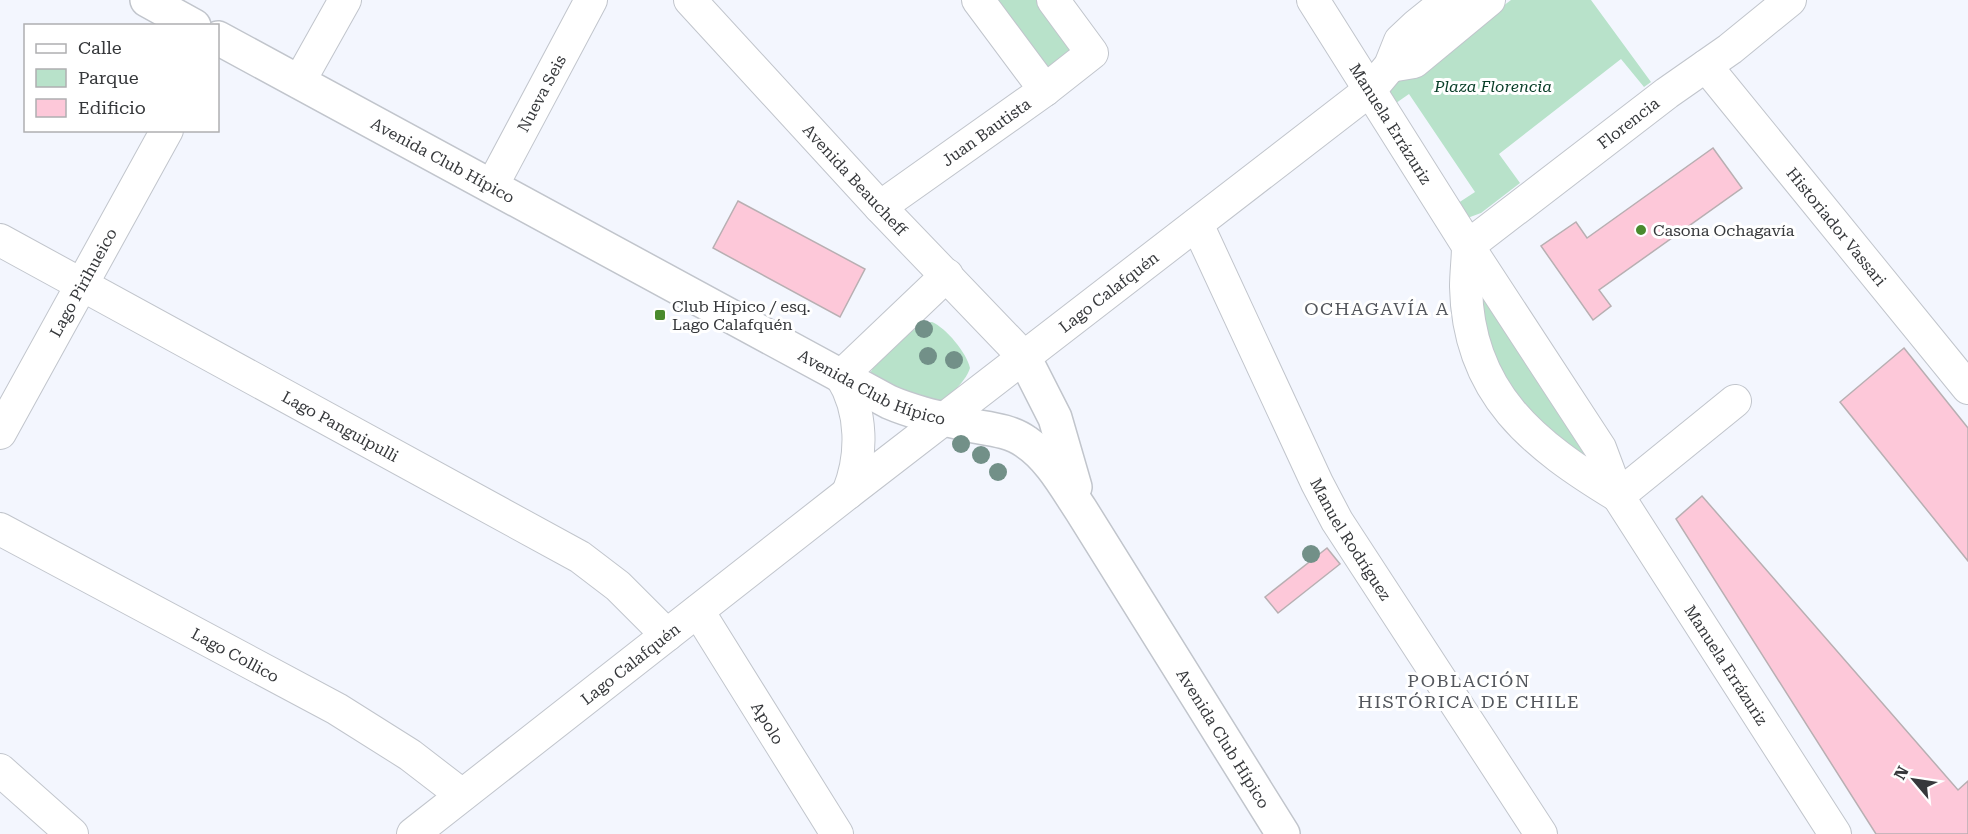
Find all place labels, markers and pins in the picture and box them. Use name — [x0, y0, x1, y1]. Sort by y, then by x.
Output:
place label: Casona Ochagavía — [1653, 221, 1795, 240]
marker: Casona Ochagavía — [1634, 223, 1648, 237]
place label: Club Hípico / esq. Lago Calafquén — [672, 297, 811, 334]
marker: Club Hípico / esq. Lago Calafquén — [653, 308, 667, 322]

